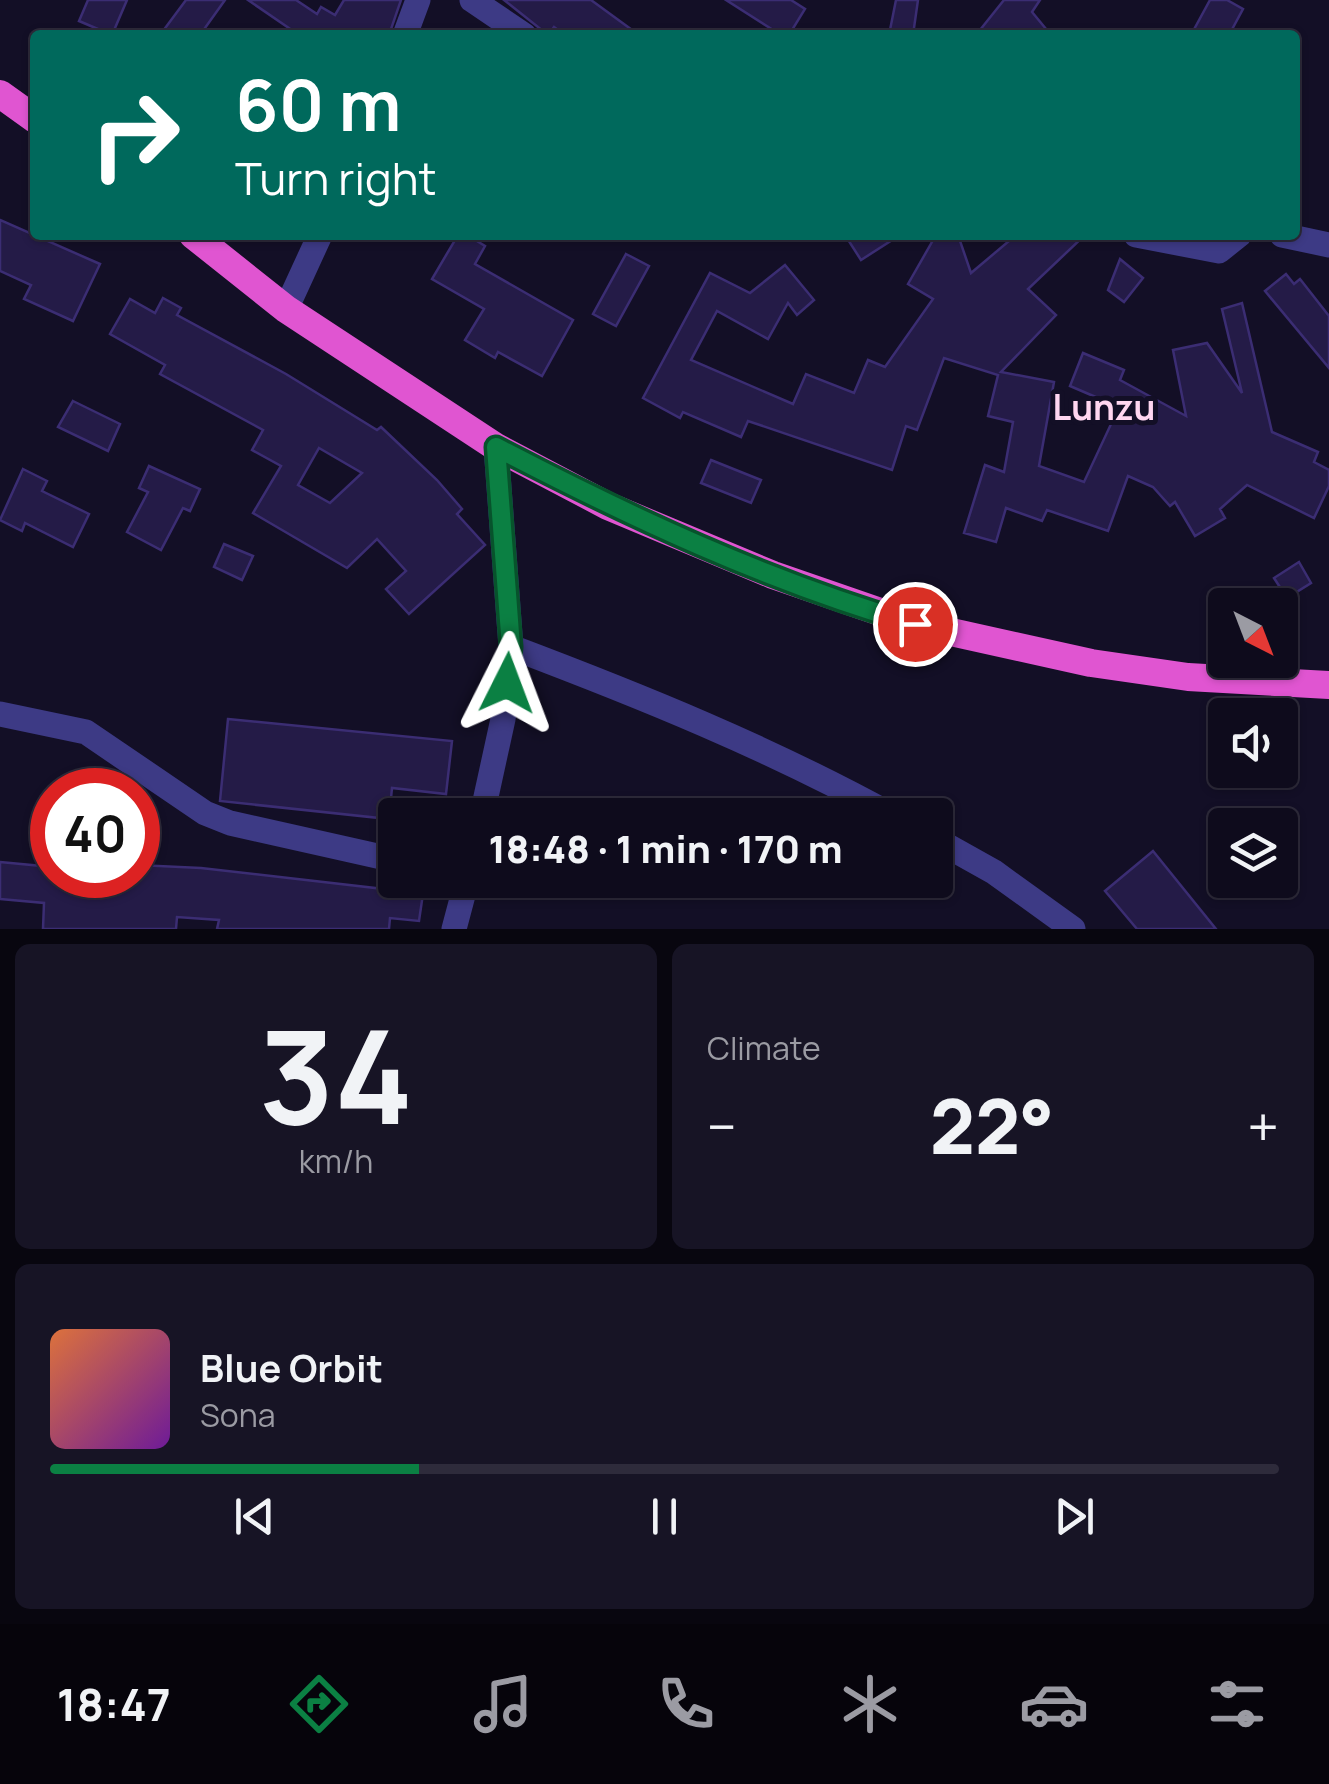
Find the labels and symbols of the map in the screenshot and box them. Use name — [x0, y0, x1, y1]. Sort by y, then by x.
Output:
district label: Lunzu — [1052, 383, 1156, 431]
pin — [873, 582, 958, 667]
north arrow — [1208, 588, 1298, 678]
position arrow — [455, 631, 559, 735]
speed limit sign: 40 — [30, 768, 160, 898]

